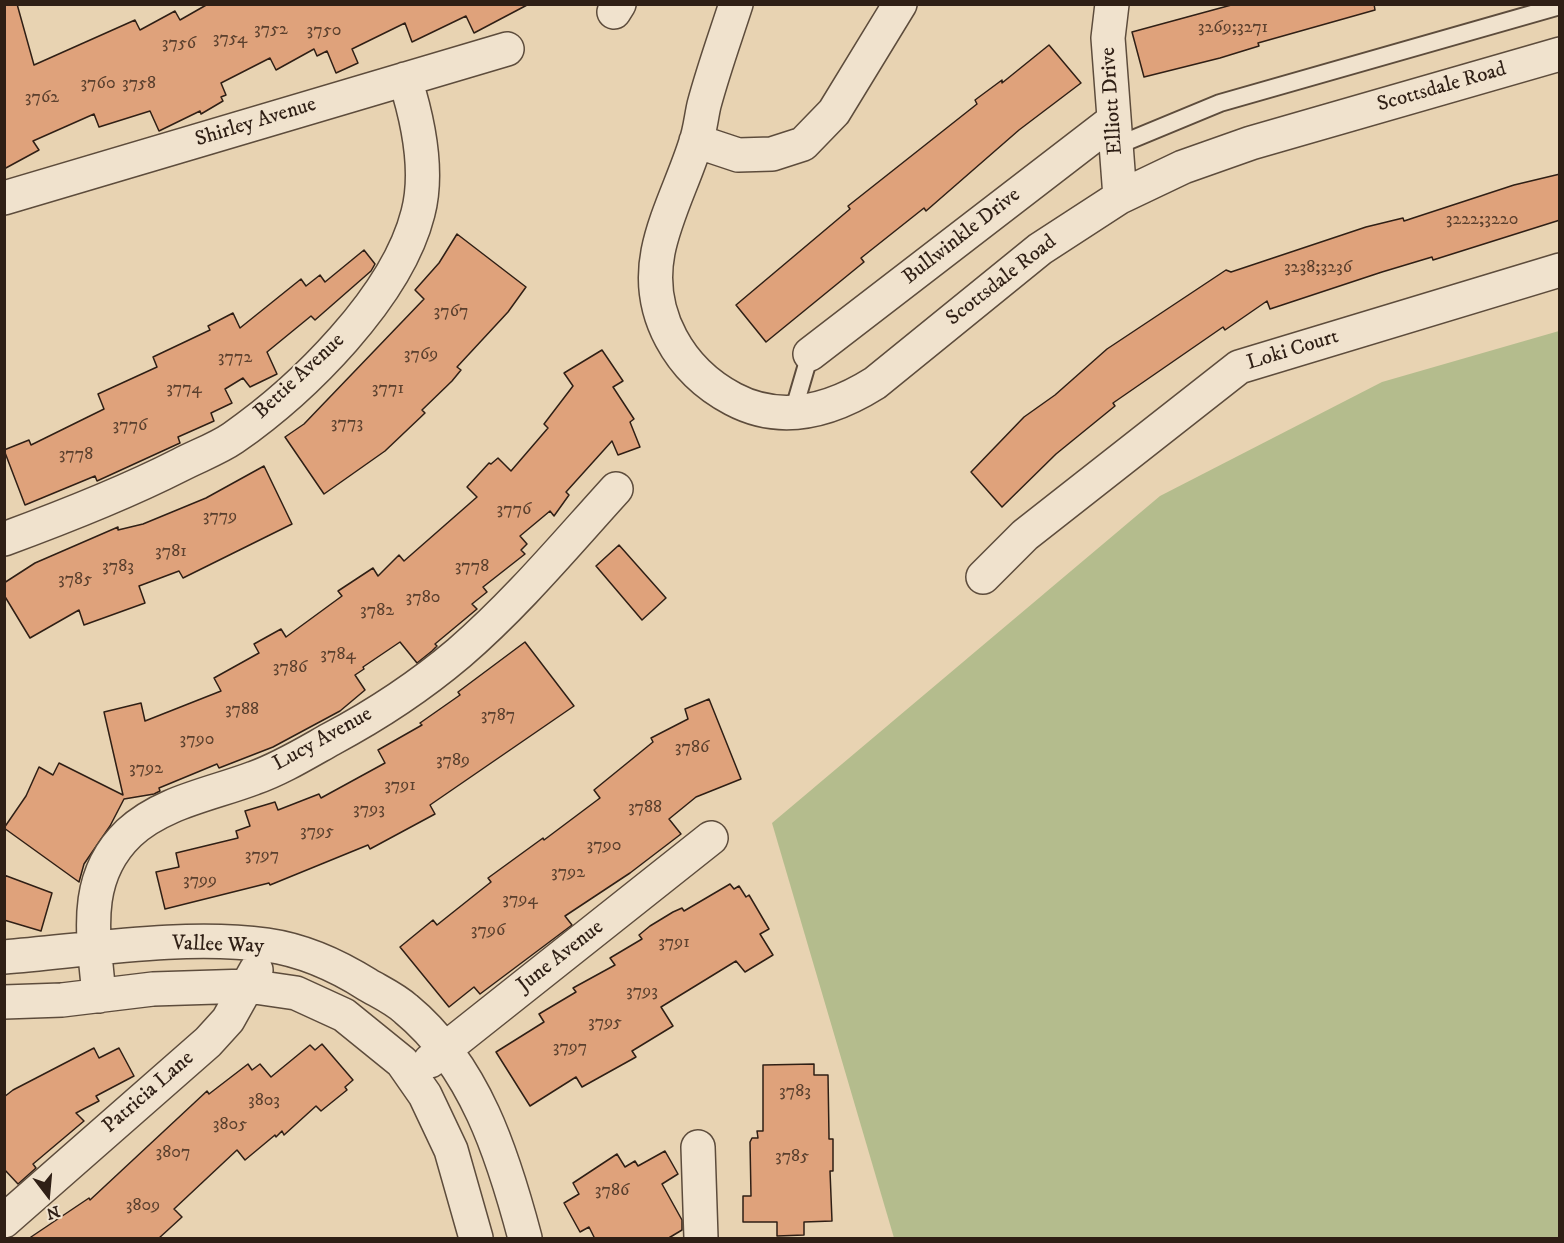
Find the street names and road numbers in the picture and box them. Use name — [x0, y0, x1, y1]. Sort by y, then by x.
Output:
street label: Elliott Drive — [1097, 46, 1129, 156]
street label: Scottsdale Road — [1375, 58, 1509, 118]
street label: Shirley Avenue — [193, 93, 319, 153]
street label: Bullwinkle Drive — [898, 183, 1026, 291]
street label: Scottsdale Road — [942, 230, 1062, 332]
street label: Loki Court — [1244, 325, 1342, 377]
street label: Bettie Avenue — [250, 329, 350, 425]
street label: Lucy Avenue — [269, 702, 377, 778]
street label: June Avenue — [513, 915, 609, 999]
street label: Vallee Way — [172, 932, 264, 960]
street label: Patricia Lane — [98, 1047, 200, 1139]

